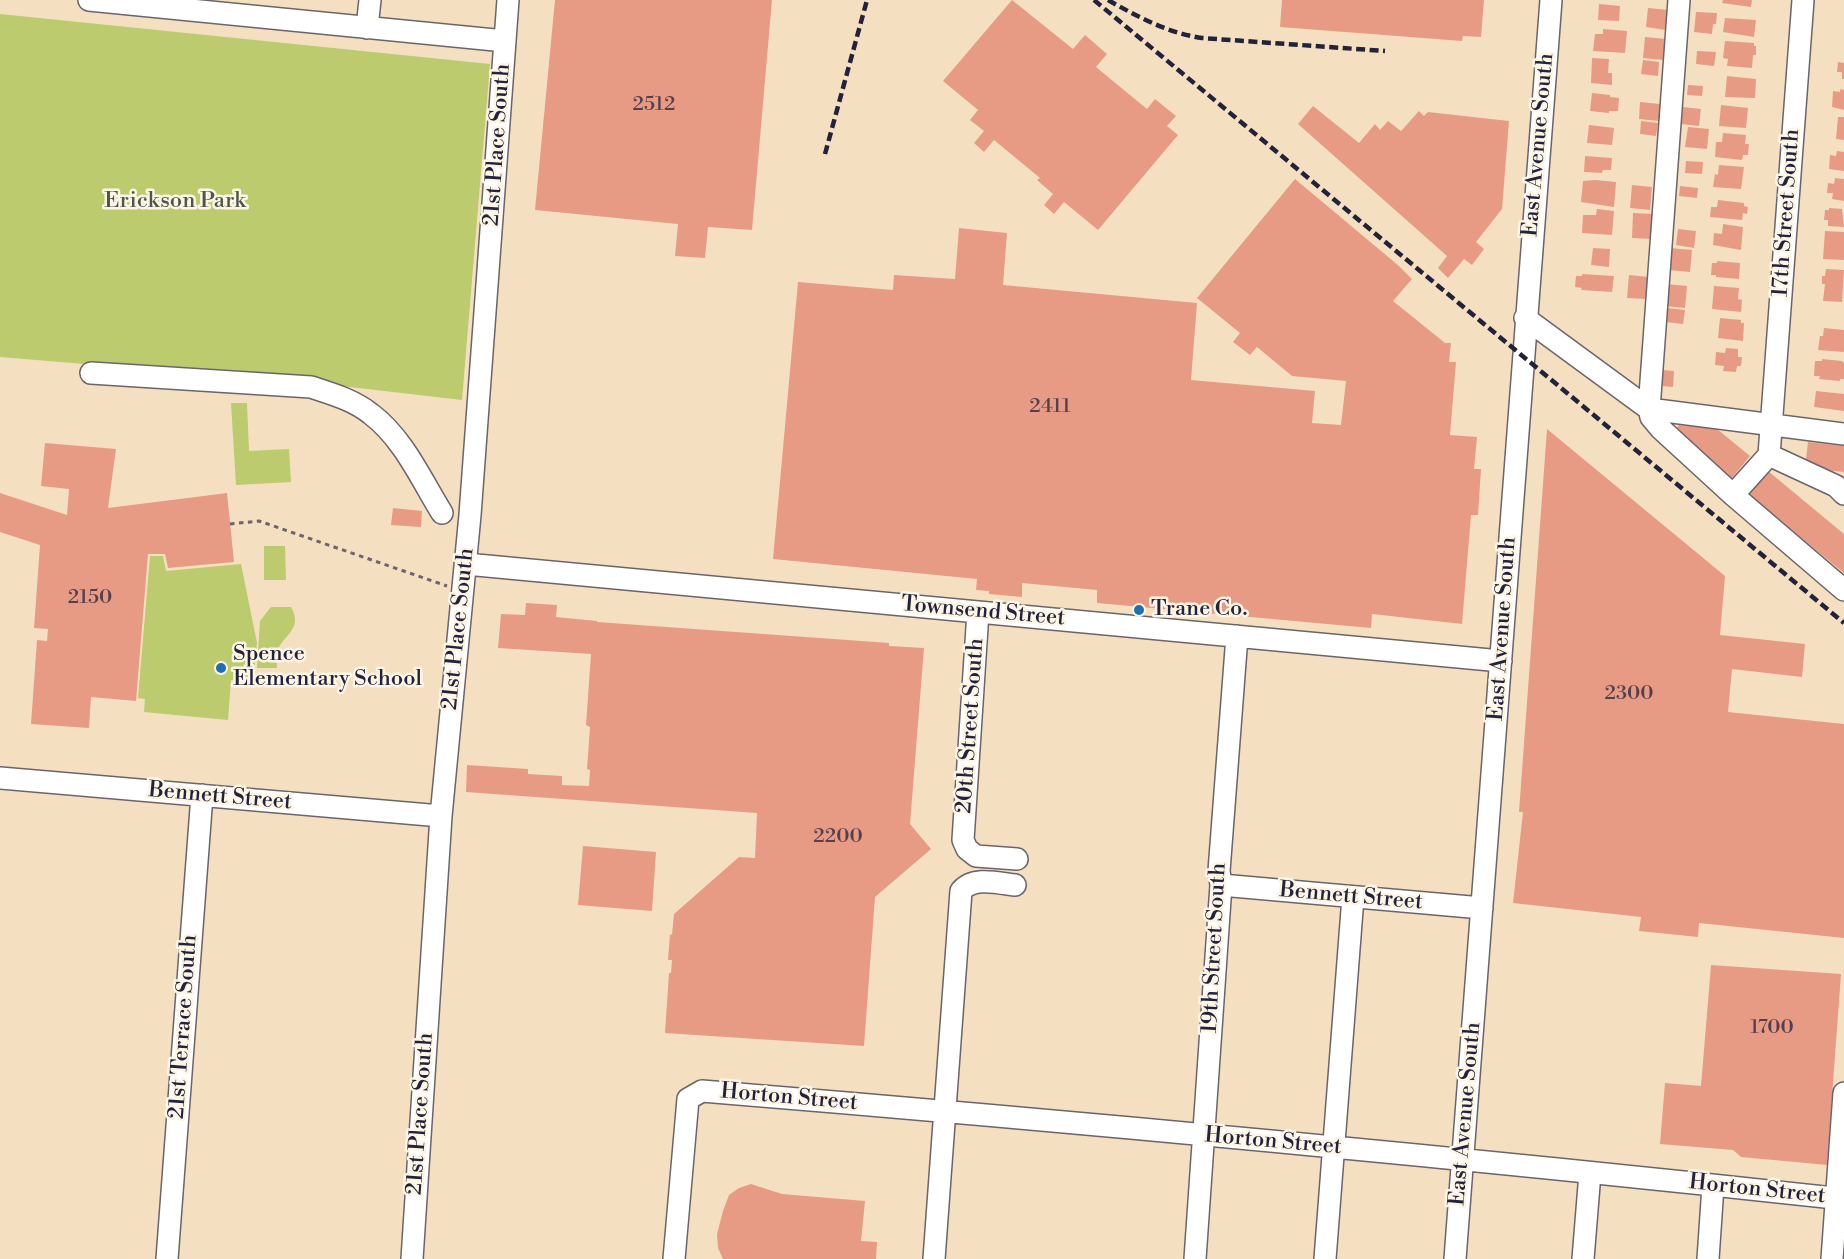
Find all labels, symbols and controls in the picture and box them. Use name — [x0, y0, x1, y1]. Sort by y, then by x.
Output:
street label: East Avenue South — [1518, 52, 1560, 238]
street label: 21st Place South — [479, 63, 517, 227]
house number: 2512 — [633, 93, 675, 117]
street label: 17th Street South — [1768, 128, 1806, 298]
park label: Erickson Park — [104, 189, 246, 215]
house number: 2411 — [1029, 395, 1071, 419]
street label: East Avenue South — [1483, 536, 1523, 722]
street label: 21st Place South — [437, 547, 481, 711]
house number: 2150 — [68, 586, 112, 610]
street label: Townsend Street — [900, 592, 1066, 632]
place label: Trane Co. — [1151, 597, 1247, 623]
marker: Trane Co. — [1132, 603, 1146, 617]
street label: 20th Street South — [952, 637, 990, 815]
place label: Spence Elementary School — [233, 642, 422, 694]
marker: Spence Elementary School — [214, 661, 228, 675]
house number: 2300 — [1605, 682, 1653, 706]
street label: Bennett Street — [147, 778, 293, 816]
house number: 2200 — [813, 825, 863, 849]
street label: 19th Street South — [1197, 862, 1233, 1034]
street label: Bennett Street — [1278, 878, 1424, 916]
street label: 21st Terrace South — [164, 934, 204, 1120]
house number: 1700 — [1750, 1016, 1794, 1040]
street label: East Avenue South — [1445, 1021, 1487, 1207]
street label: 21st Place South — [402, 1032, 440, 1196]
street label: Horton Street — [719, 1079, 859, 1117]
street label: Horton Street — [1203, 1123, 1343, 1161]
street label: Horton Street — [1687, 1170, 1827, 1210]

